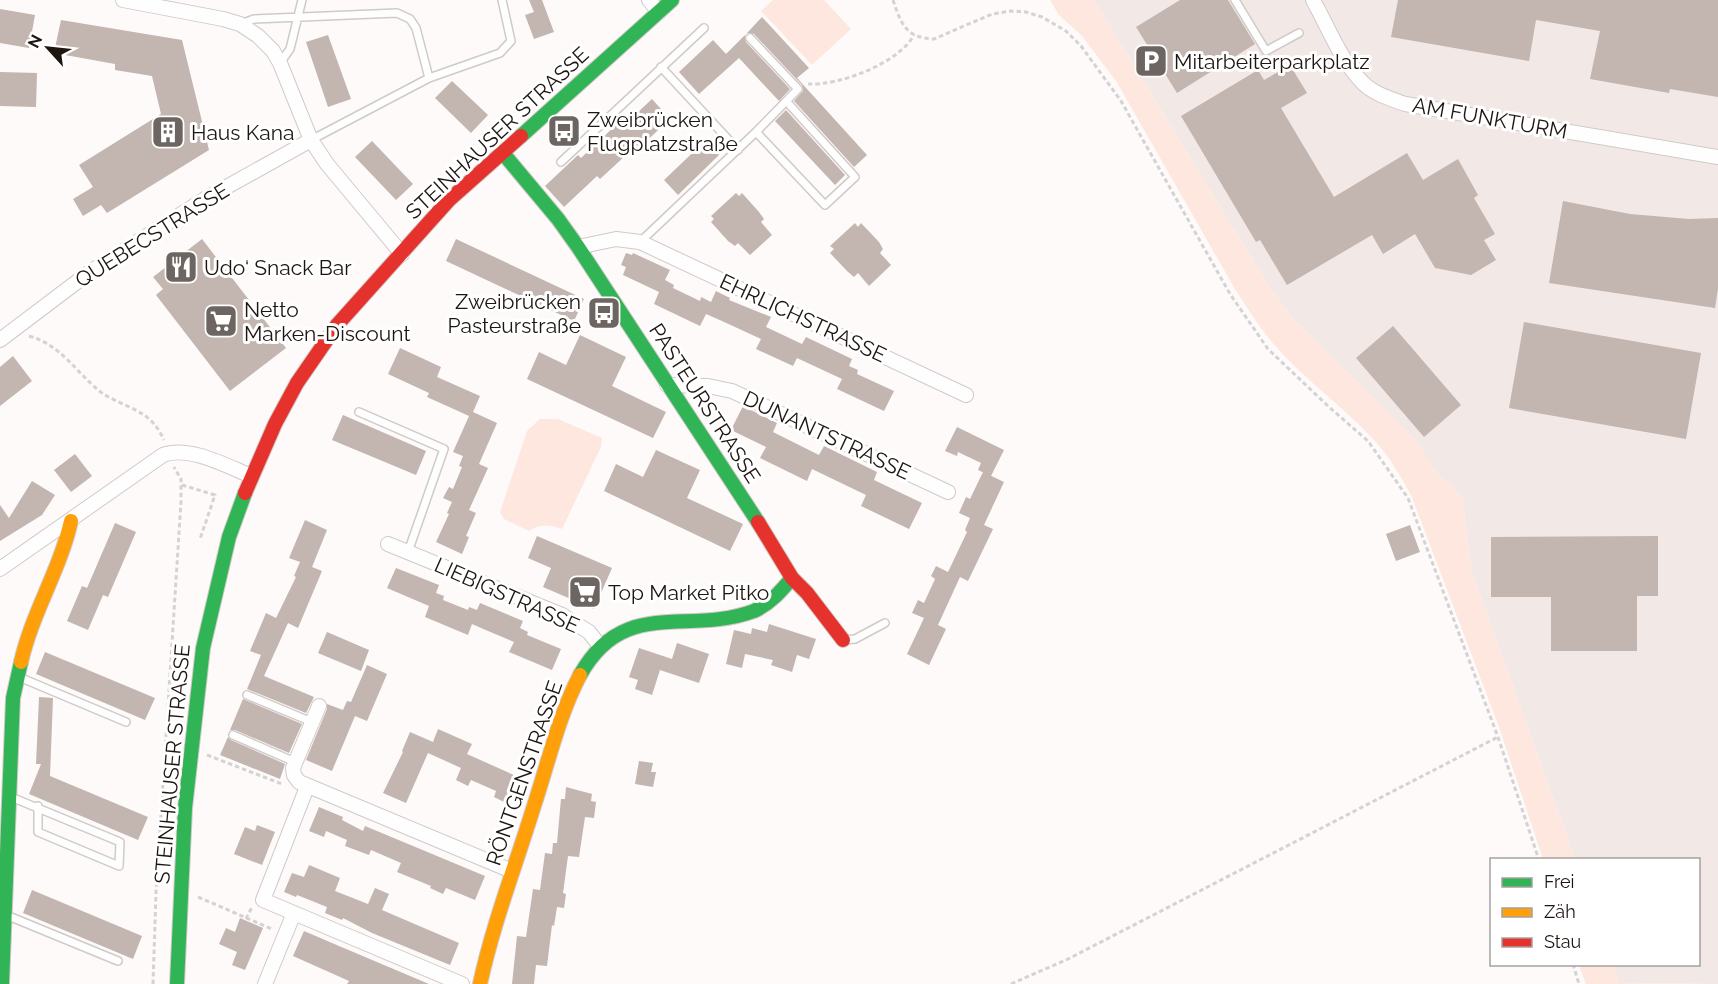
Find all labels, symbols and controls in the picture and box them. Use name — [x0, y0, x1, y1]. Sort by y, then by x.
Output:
north arrow — [18, 18, 78, 78]
text: N — [24, 32, 46, 51]
street label: STEINHAUSER STRASSE — [400, 42, 594, 224]
parking icon: Mitarbeiterparkplatz — [1133, 43, 1169, 79]
place label: Mitarbeiterparkplatz — [1174, 49, 1370, 74]
street label: AM FUNKTURM — [1411, 92, 1569, 144]
place label: Zweibrücken Flugplatzstraße — [587, 107, 738, 156]
bus stop icon: Zweibrücken Flugplatzstraße — [546, 113, 582, 149]
building icon: Haus Kana — [150, 114, 186, 150]
place label: Haus Kana — [191, 120, 294, 145]
street label: QUEBECSTRASSE — [70, 178, 234, 292]
restaurant icon: Udo‘ Snack Bar — [163, 249, 199, 285]
place label: Udo‘ Snack Bar — [204, 255, 352, 280]
street label: EHRLICHSTRASSE — [716, 268, 890, 368]
place label: Zweibrücken Pasteurstraße — [448, 289, 581, 338]
bus stop icon: Zweibrücken Pasteurstraße — [586, 295, 622, 331]
place label: Netto Marken-Discount — [244, 297, 410, 346]
supermarket icon: Netto Marken-Discount — [203, 303, 239, 339]
street label: PASTEURSTRASSE — [644, 318, 766, 488]
street label: DUNANTSTRASSE — [739, 385, 915, 485]
street label: LIEBIGSTRASSE — [431, 552, 583, 638]
supermarket icon: Top Market Pitko — [567, 574, 603, 610]
place label: Top Market Pitko — [608, 580, 769, 605]
street label: STEINHAUSER STRASSE — [149, 643, 195, 885]
street label: RÖNTGENSTRASSE — [481, 677, 567, 869]
legend — [1490, 858, 1700, 966]
text: Frei — [1544, 871, 1574, 892]
text: Zäh — [1544, 901, 1576, 922]
text: Stau — [1544, 931, 1581, 952]

